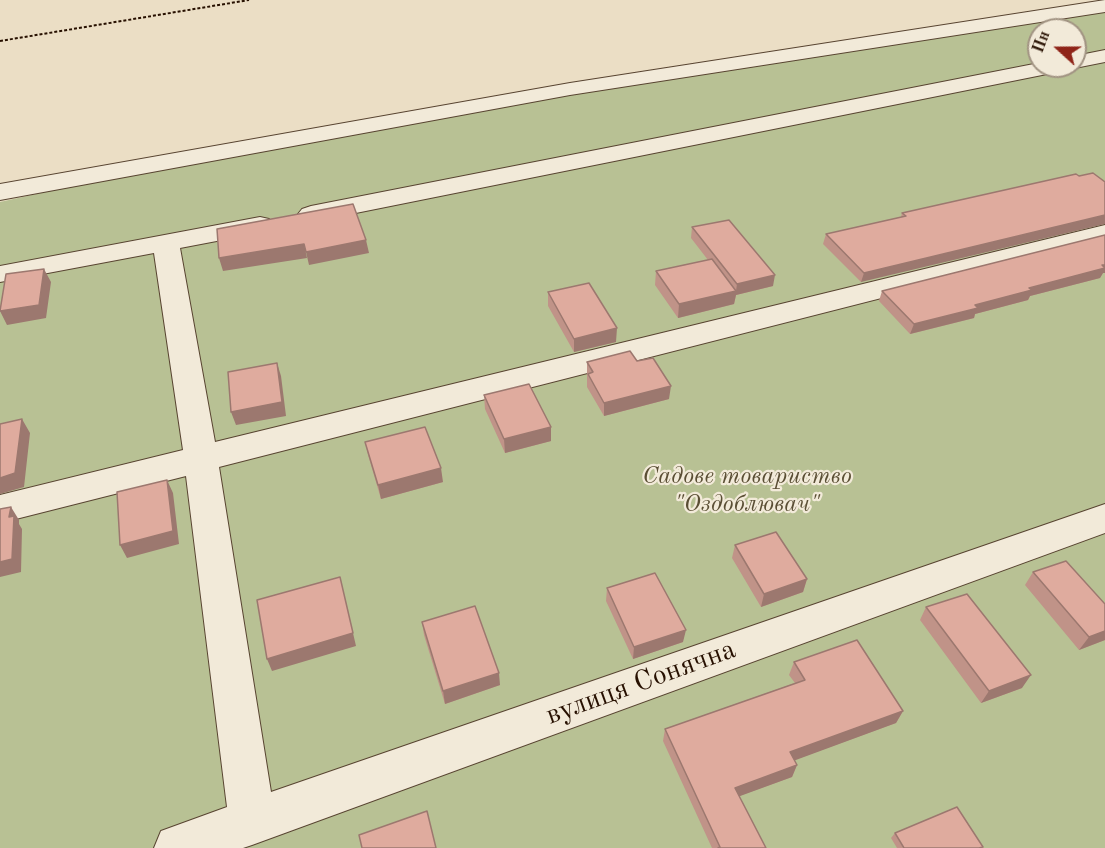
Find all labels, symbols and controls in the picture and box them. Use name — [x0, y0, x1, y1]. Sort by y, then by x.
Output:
north arrow — [1027, 18, 1087, 78]
text: Пн — [1031, 29, 1053, 55]
park label: Садове товариство "Оздоблювач" — [642, 463, 852, 519]
street label: вулиця Сонячна — [542, 633, 740, 733]

